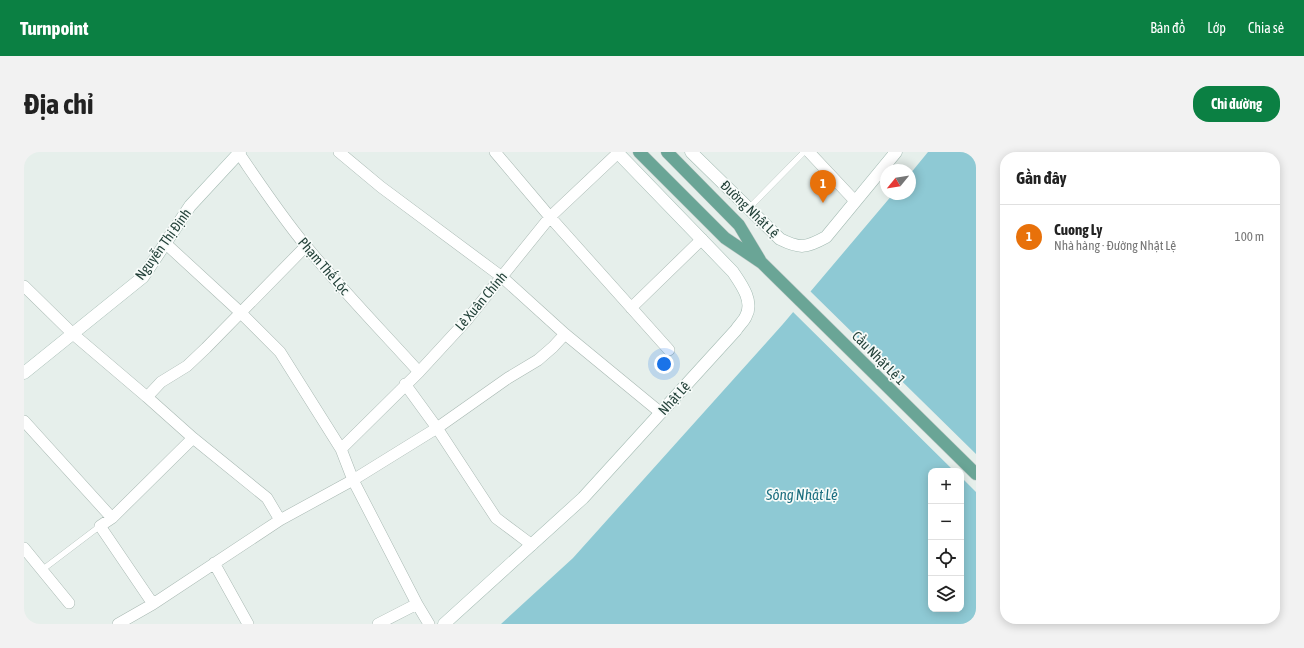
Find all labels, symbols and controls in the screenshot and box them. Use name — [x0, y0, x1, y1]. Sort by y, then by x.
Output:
text: Turnpoint — [20, 17, 88, 39]
text: Bản đồ — [1150, 20, 1185, 36]
text: Lớp — [1207, 20, 1226, 36]
text: Chia sẻ — [1248, 20, 1284, 36]
button: Chỉ đường — [1193, 86, 1280, 122]
text: Địa chỉ — [24, 88, 93, 120]
north arrow — [880, 164, 916, 200]
text: Gần đây — [1016, 168, 1067, 188]
pin: 1 — [810, 170, 836, 203]
street label: Đường Nhật Lệ — [717, 177, 783, 241]
street label: Nguyễn Thị Định — [132, 205, 194, 283]
text: Cuong Ly — [1054, 221, 1102, 238]
text: 1 — [1026, 229, 1032, 244]
text: 100 m — [1235, 229, 1264, 244]
street label: Phạm Thế Lộc — [295, 234, 354, 298]
text: Nhà hàng · Đường Nhật Lệ — [1054, 238, 1176, 253]
street label: Lê Xuân Chính — [452, 268, 510, 334]
street label: Cầu Nhật Lệ 1 — [849, 327, 910, 388]
your location — [654, 354, 674, 374]
street label: Nhật Lệ — [655, 378, 693, 418]
map controls — [928, 468, 964, 612]
button: + — [928, 468, 964, 504]
water label: Sông Nhật Lệ — [765, 486, 838, 503]
button: − — [928, 504, 964, 540]
button: locate — [928, 540, 964, 576]
button: layers — [928, 576, 964, 612]

